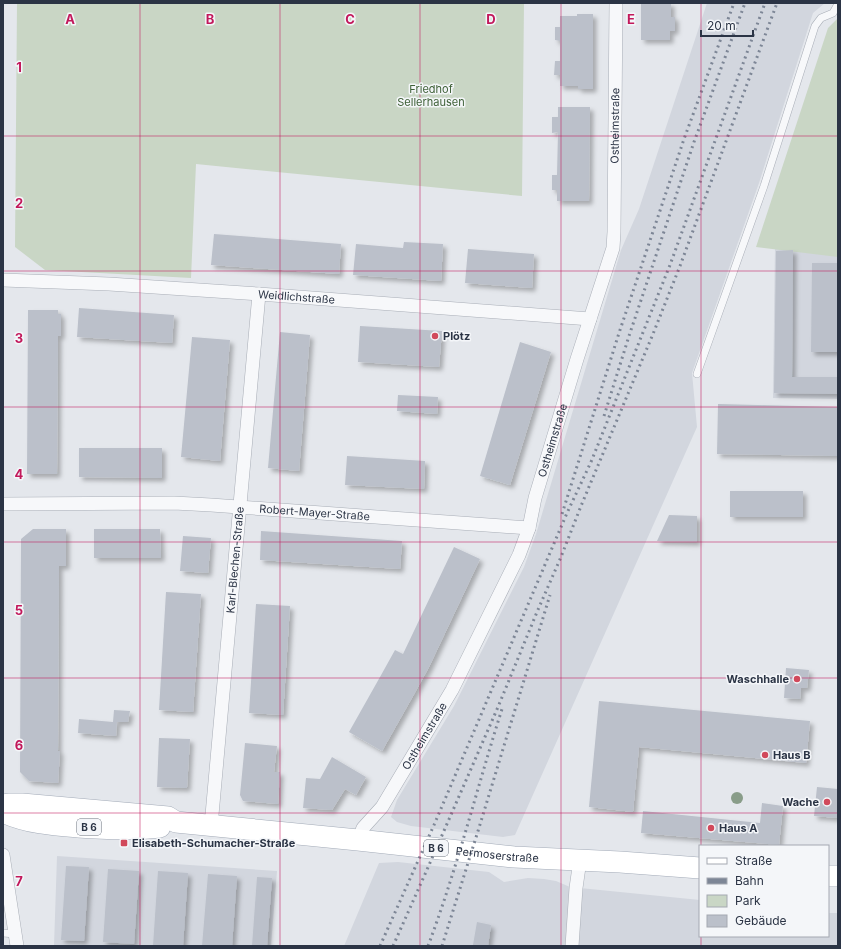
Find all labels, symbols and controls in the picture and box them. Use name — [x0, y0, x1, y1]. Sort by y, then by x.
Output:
text: A — [65, 11, 75, 27]
text: B — [206, 11, 215, 27]
text: C — [345, 11, 355, 27]
text: D — [486, 11, 496, 27]
text: E — [627, 11, 635, 27]
scale bar — [701, 12, 753, 38]
text: 20 m — [707, 18, 736, 33]
text: 1 — [16, 59, 22, 75]
park label: Friedhof Sellerhausen — [397, 82, 465, 109]
street label: Ostheimstraße — [608, 88, 622, 164]
text: 2 — [15, 195, 23, 211]
street label: Weidlichstraße — [257, 287, 336, 307]
place label: Plötz — [443, 329, 470, 343]
text: 3 — [15, 330, 23, 346]
marker: Plötz — [430, 331, 440, 341]
street label: Ostheimstraße — [535, 402, 570, 479]
text: 4 — [15, 466, 24, 482]
street label: Robert-Mayer-Straße — [259, 502, 370, 523]
street label: Karl-Blechen-Straße — [223, 506, 247, 614]
text: 5 — [15, 602, 23, 618]
place label: Waschhalle — [727, 672, 789, 686]
marker: Waschhalle — [792, 674, 802, 684]
street label: Ostheimstraße — [399, 700, 450, 772]
text: 6 — [15, 737, 23, 753]
place label: Haus B — [773, 748, 811, 762]
marker: Haus B — [760, 750, 770, 760]
place label: Wache — [782, 795, 819, 809]
marker: Wache — [822, 797, 832, 807]
road number: B 6 — [77, 819, 101, 835]
place label: Haus A — [719, 821, 757, 835]
marker: Haus A — [706, 823, 716, 833]
place label: Elisabeth-Schumacher-Straße — [132, 836, 296, 850]
marker: Elisabeth-Schumacher-Straße — [119, 838, 129, 848]
road number: B 6 — [424, 840, 448, 856]
street label: Permoserstraße — [455, 844, 539, 865]
legend — [699, 845, 829, 937]
text: Straße — [735, 853, 772, 868]
text: 7 — [15, 873, 23, 889]
text: Bahn — [735, 873, 764, 888]
text: Park — [735, 893, 761, 908]
text: Gebäude — [735, 913, 787, 928]

